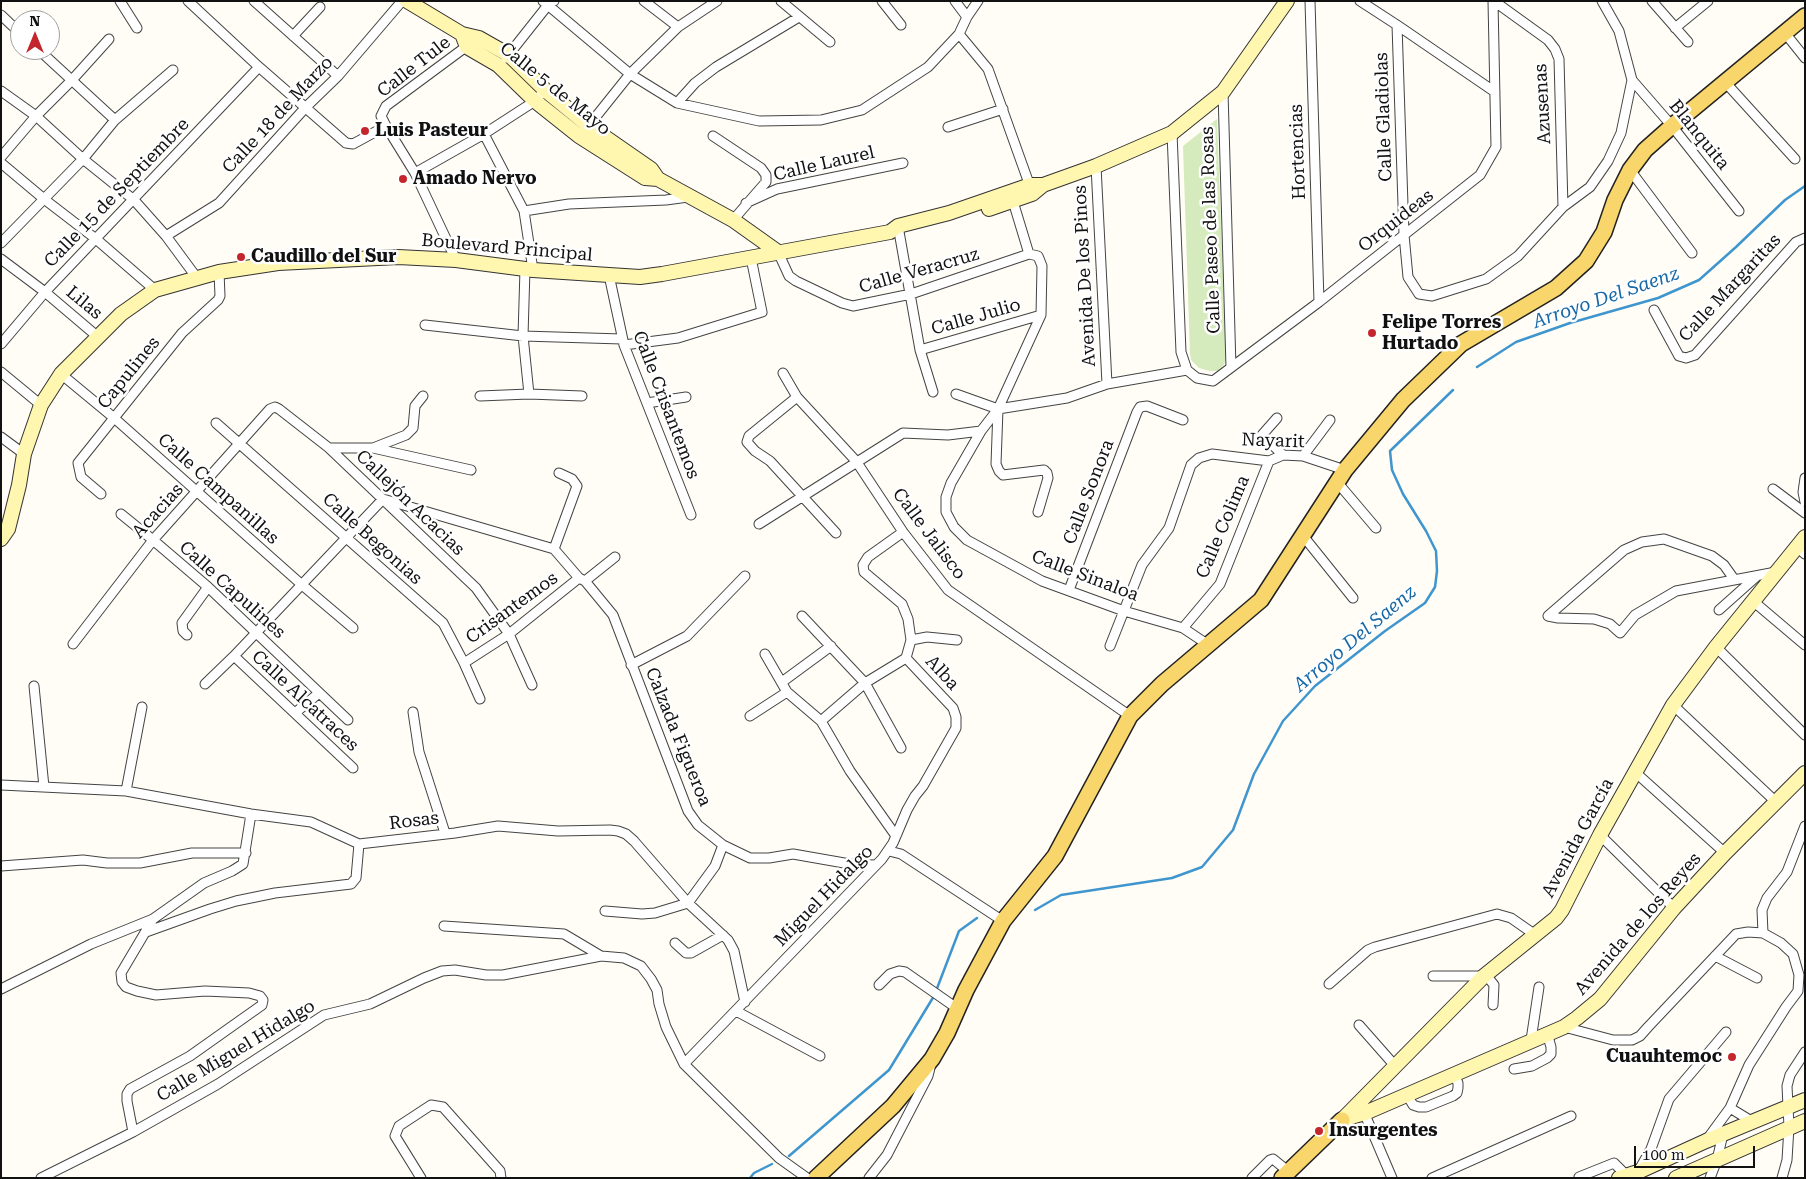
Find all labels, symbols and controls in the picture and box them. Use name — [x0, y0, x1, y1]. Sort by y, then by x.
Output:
north arrow — [10, 10, 60, 60]
text: N — [30, 13, 40, 29]
street label: Calle Tule — [373, 32, 455, 102]
street label: Calle 5 de Mayo — [495, 38, 615, 140]
street label: Calle 18 de Marzo — [218, 52, 338, 178]
street label: Calle Gladiolas — [1371, 52, 1397, 182]
street label: Azusenas — [1530, 63, 1556, 145]
street label: Blanquita — [1664, 96, 1734, 174]
street label: Hortencias — [1286, 104, 1310, 200]
street label: Calle 15 de Septiembre — [40, 114, 194, 272]
place label: Luis Pasteur — [375, 120, 488, 142]
marker: Luis Pasteur — [359, 125, 371, 137]
street label: Calle Paseo de las Rosas — [1197, 126, 1225, 334]
street label: Calle Laurel — [771, 142, 877, 186]
place label: Amado Nervo — [413, 168, 537, 190]
marker: Amado Nervo — [397, 173, 409, 185]
street label: Avenida De los Pinos — [1069, 185, 1101, 367]
street label: Orquideas — [1354, 185, 1438, 257]
street label: Calle Margaritas — [1674, 229, 1786, 347]
street label: Boulevard Principal — [420, 230, 594, 266]
street label: Calle Veracruz — [857, 244, 981, 298]
place label: Caudillo del Sur — [251, 246, 396, 268]
marker: Caudillo del Sur — [235, 251, 247, 263]
water label: Arroyo Del Saenz — [1530, 262, 1682, 334]
street label: Lilas — [61, 282, 107, 324]
street label: Calle Julio — [929, 294, 1023, 340]
place label: Felipe Torres Hurtado — [1382, 312, 1501, 354]
marker: Felipe Torres Hurtado — [1366, 327, 1378, 339]
street label: Calle Crisantemos — [628, 328, 704, 482]
street label: Capulines — [93, 332, 165, 414]
street label: Calle Campanillas — [153, 429, 283, 549]
street label: Nayarit — [1241, 429, 1305, 453]
street label: Calle Sonora — [1059, 437, 1119, 547]
street label: Callejón Acacias — [351, 446, 469, 560]
street label: Calle Colima — [1192, 472, 1254, 582]
street label: Acacias — [128, 479, 188, 543]
street label: Calle Jalisco — [888, 484, 970, 584]
street label: Calle Begonias — [318, 489, 426, 589]
street label: Calle Capulines — [175, 537, 289, 643]
street label: Calle Sinaloa — [1029, 546, 1141, 606]
street label: Crisantemos — [462, 567, 562, 649]
water label: Arroyo Del Saenz — [1289, 581, 1421, 697]
street label: Calle Alcatraces — [247, 646, 363, 756]
street label: Alba — [921, 651, 963, 695]
street label: Calzada Figueroa — [640, 664, 716, 810]
street label: Avenida García — [1537, 775, 1619, 901]
street label: Rosas — [388, 807, 440, 835]
street label: Miguel Hidalgo — [770, 841, 878, 951]
street label: Avenida de los Reyes — [1570, 848, 1706, 1000]
street label: Calle Miguel Hidalgo — [153, 995, 319, 1107]
place label: Cuauhtemoc — [1606, 1046, 1722, 1068]
marker: Cuauhtemoc — [1726, 1051, 1738, 1063]
place label: Insurgentes — [1329, 1120, 1438, 1142]
marker: Insurgentes — [1313, 1125, 1325, 1137]
scale bar — [1636, 1136, 1757, 1168]
text: 100 m — [1642, 1146, 1685, 1164]

